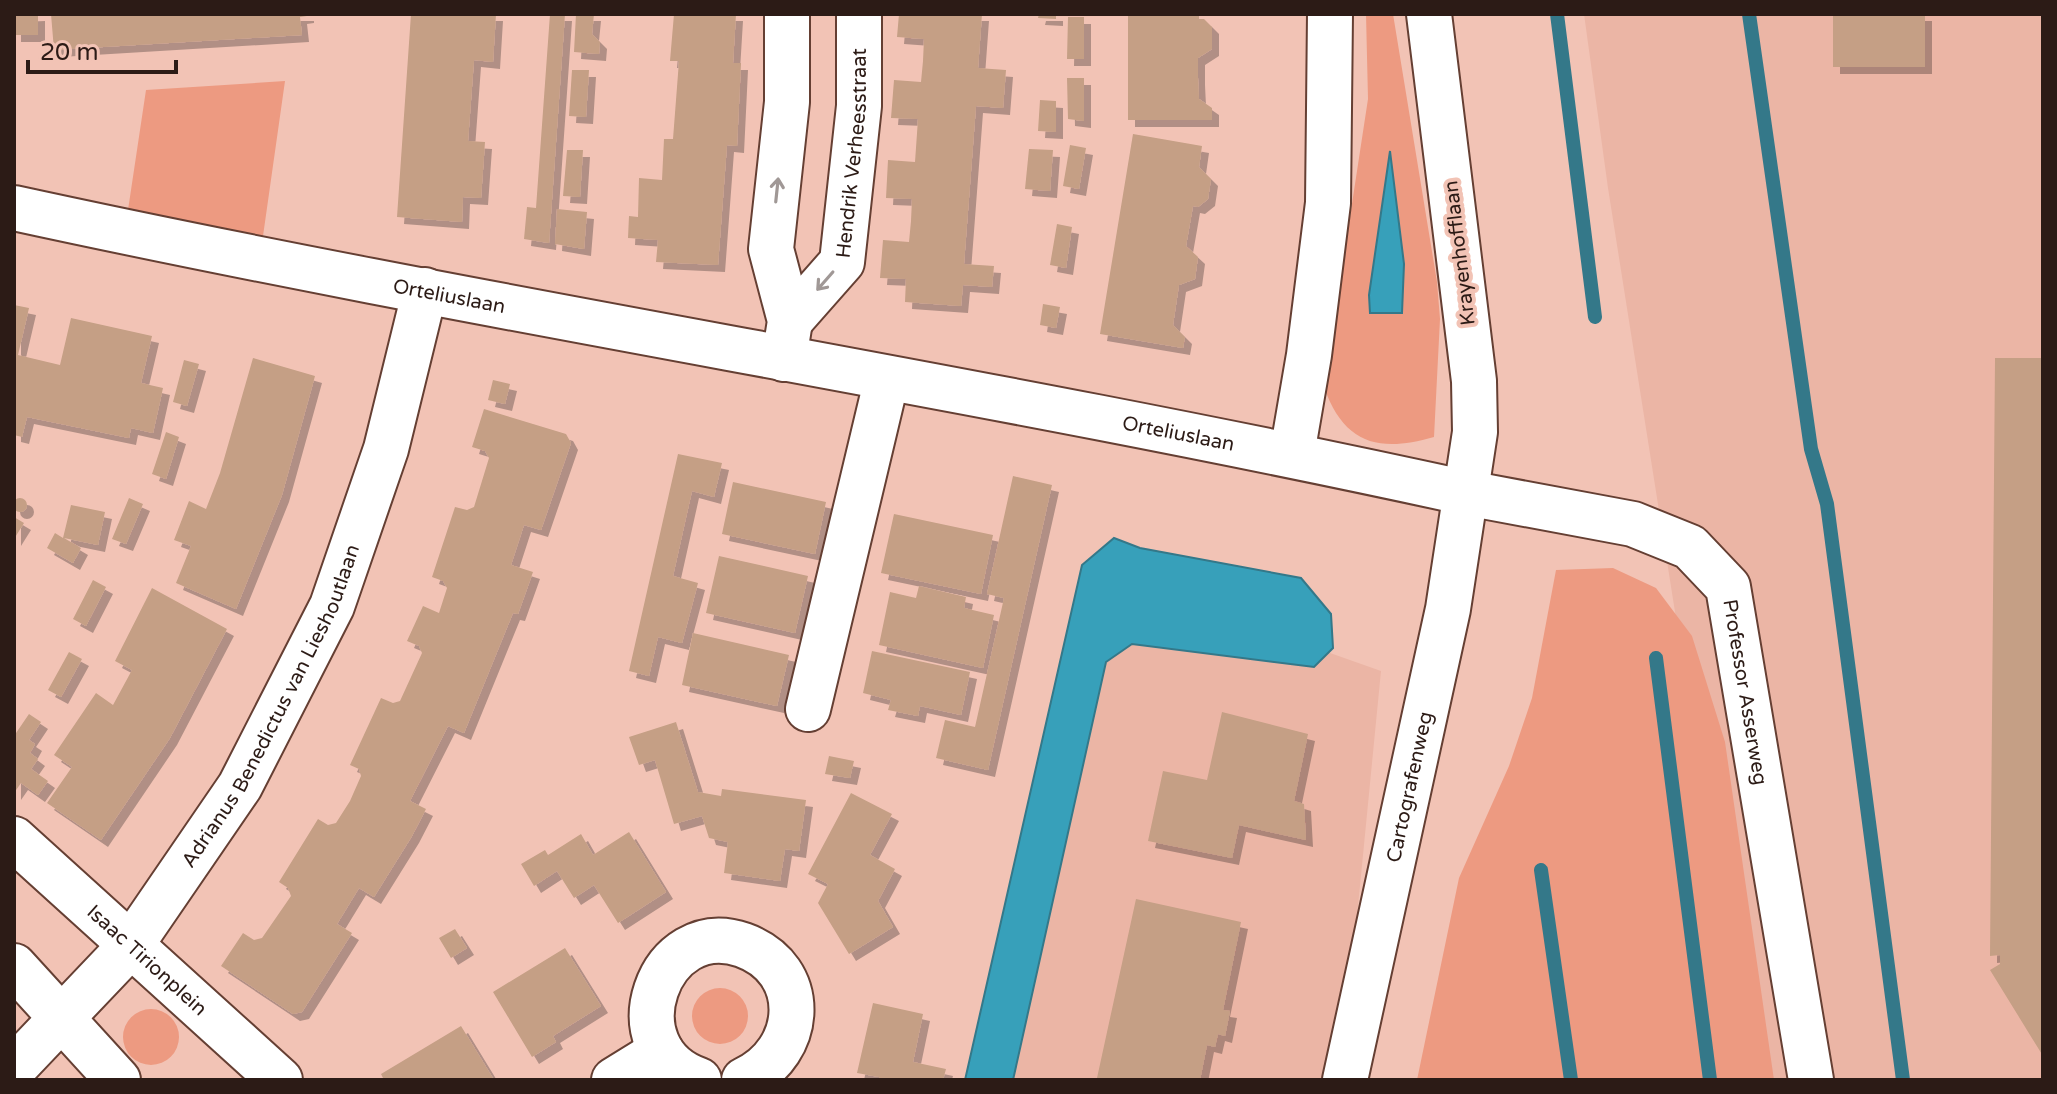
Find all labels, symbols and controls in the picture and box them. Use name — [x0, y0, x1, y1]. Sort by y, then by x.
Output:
scale bar — [28, 24, 176, 74]
text: 20 m — [40, 38, 98, 67]
street label: Hendrik Verheesstraat — [831, 48, 872, 259]
one-way arrow — [770, 177, 785, 204]
street label: Krayenhofflaan — [1439, 179, 1481, 327]
one-way arrow — [817, 270, 835, 290]
street label: Orteliuslaan — [391, 274, 507, 319]
street label: Orteliuslaan — [1120, 411, 1236, 457]
street label: Adrianus Benedictus van Lieshoutlaan — [177, 541, 365, 872]
street label: Professor Asserweg — [1717, 597, 1772, 787]
street label: Cartografenweg — [1382, 709, 1438, 865]
street label: Isaac Tirionplein — [82, 900, 212, 1021]

